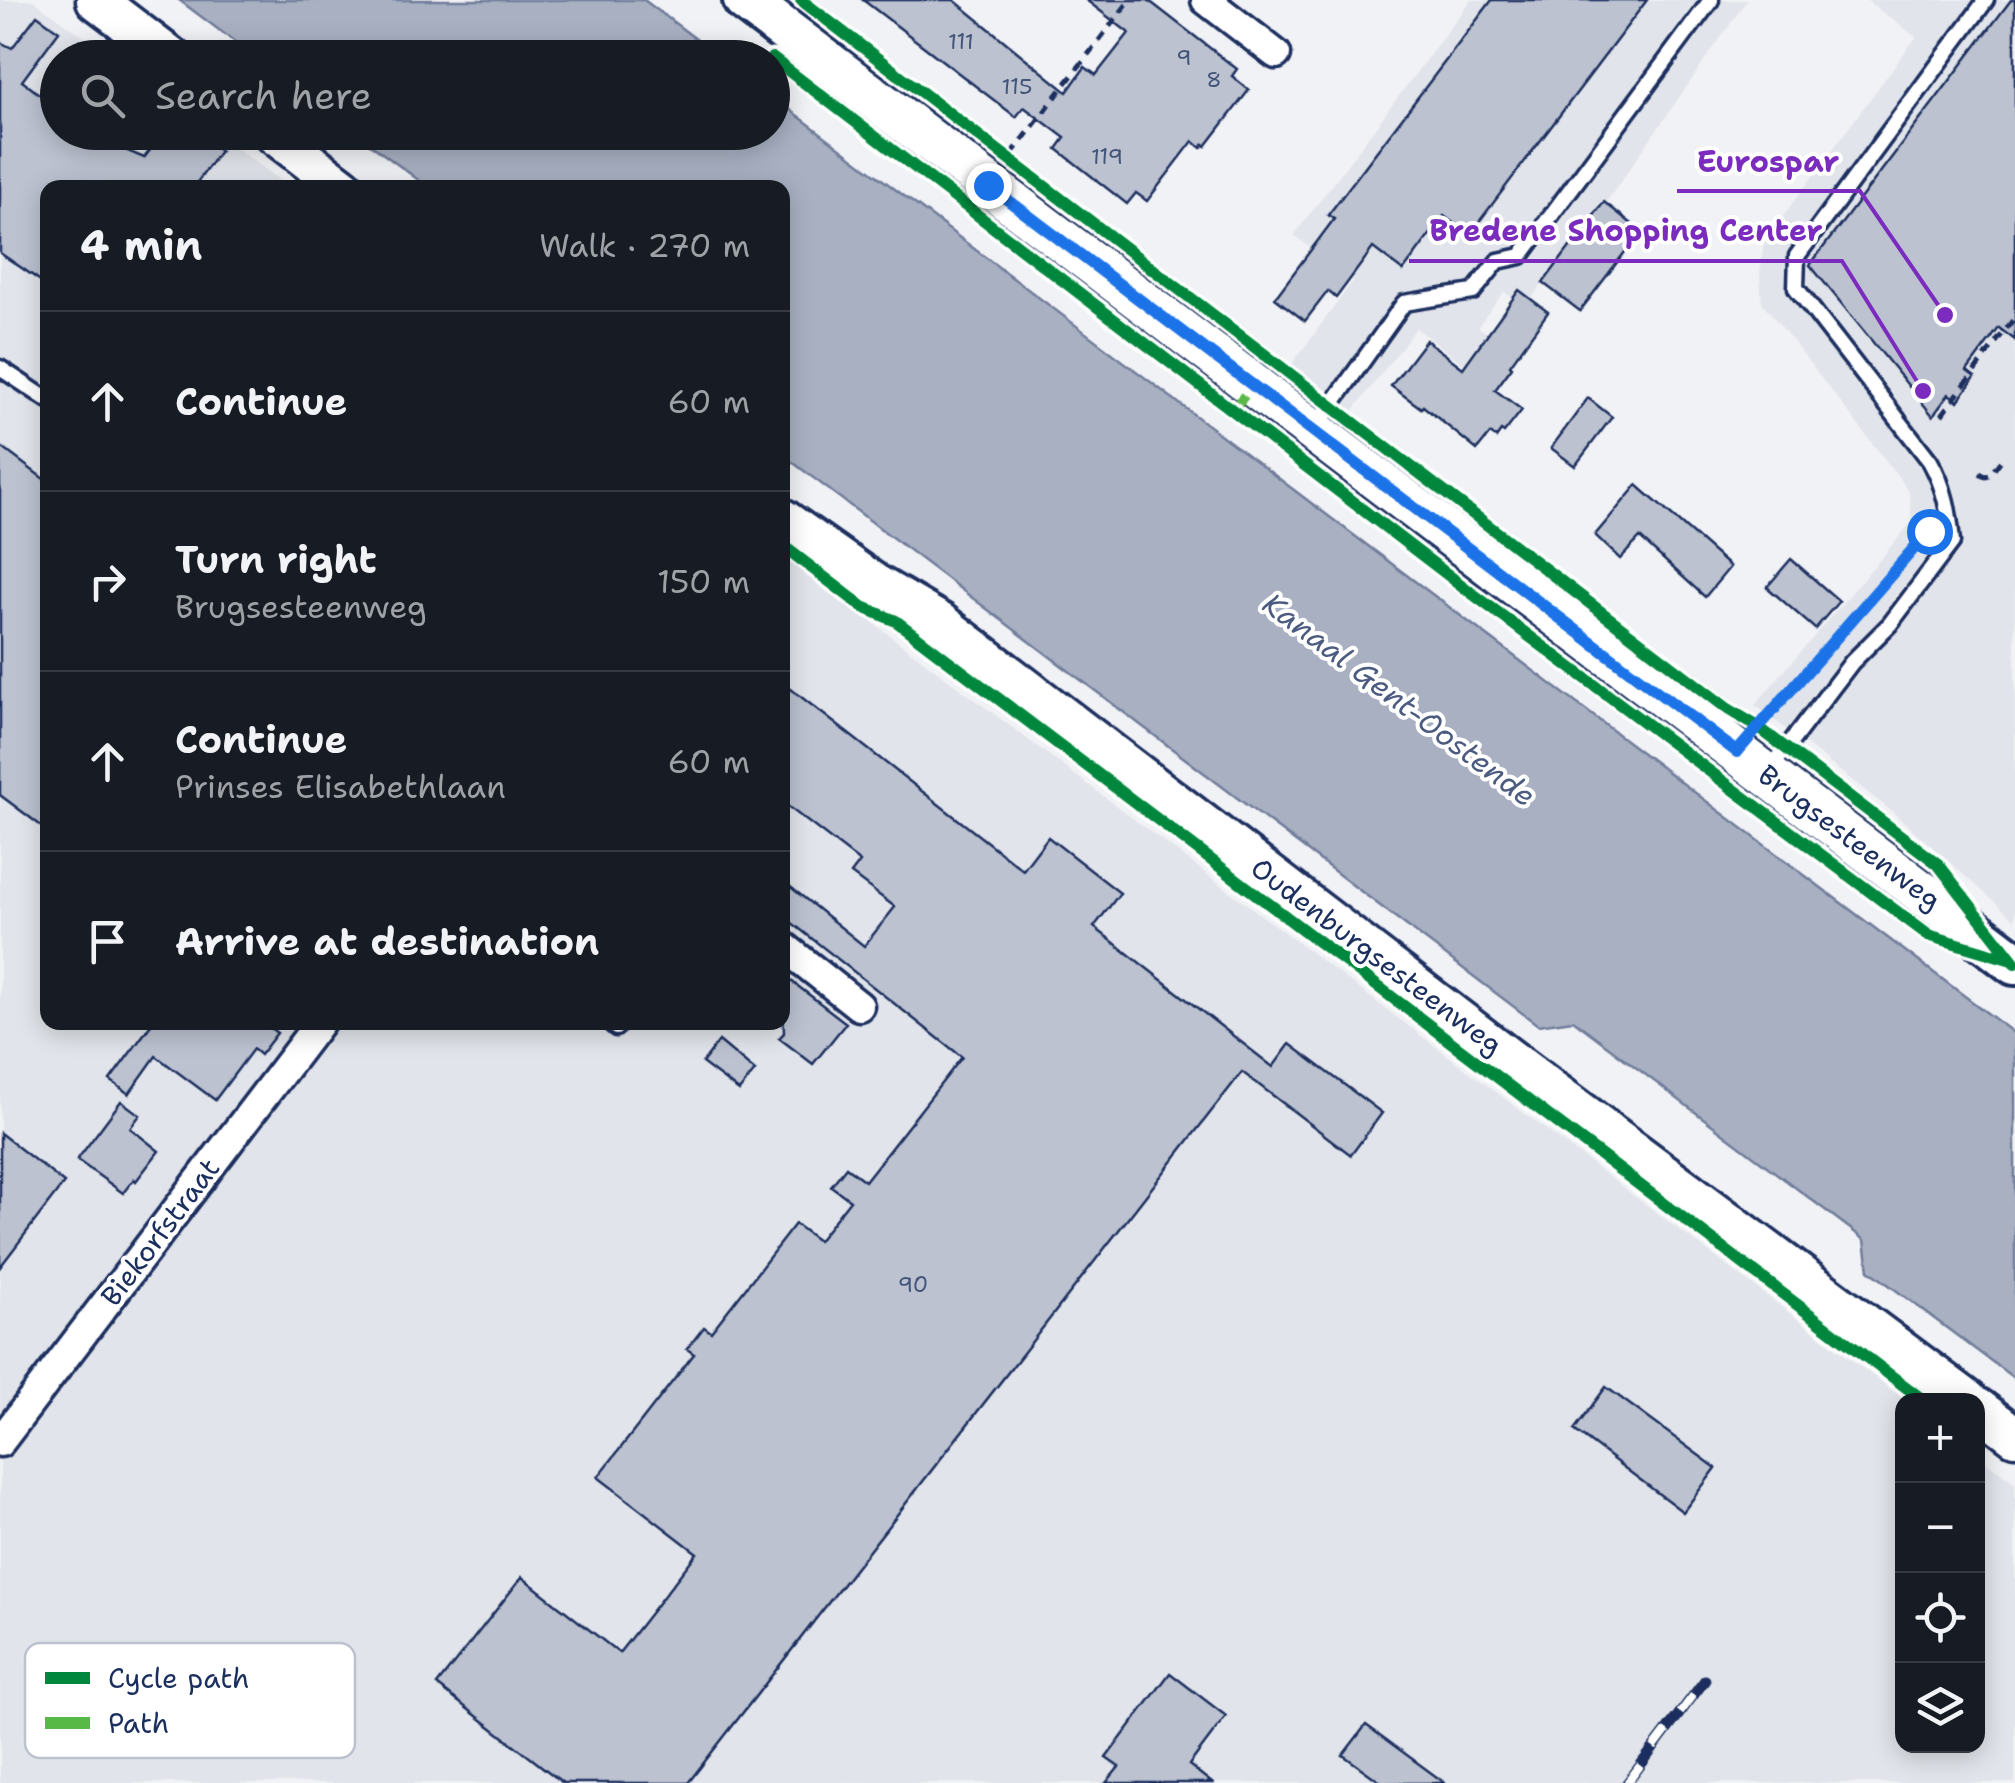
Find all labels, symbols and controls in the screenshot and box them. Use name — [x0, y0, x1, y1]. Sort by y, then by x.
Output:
house number: 111 — [948, 27, 974, 56]
search box — [40, 40, 790, 150]
house number: 9 — [1176, 43, 1192, 72]
house number: 8 — [1206, 65, 1222, 94]
icon: search — [75, 68, 130, 123]
text: Search here — [155, 70, 372, 121]
house number: 115 — [1002, 72, 1032, 101]
callout: Eurospar — [1677, 131, 1860, 191]
text: Eurospar — [1697, 141, 1839, 182]
house number: 119 — [1091, 142, 1123, 171]
route end — [966, 163, 1012, 209]
callout: Bredene Shopping Center — [1409, 201, 1842, 261]
text: Bredene Shopping Center — [1429, 210, 1823, 251]
text: 4 min — [80, 217, 202, 273]
text: Walk · 270 m — [539, 224, 750, 267]
icon: ahead — [80, 374, 135, 429]
text: Continue — [175, 376, 347, 427]
text: 60 m — [668, 380, 750, 423]
route start — [1907, 509, 1953, 555]
text: Turn right — [175, 534, 377, 585]
icon: right — [80, 554, 135, 609]
text: 150 m — [657, 560, 750, 603]
water label: Kanaal Gent-Oostende — [1254, 583, 1544, 816]
text: Brugsesteenweg — [175, 585, 427, 628]
text: Continue — [175, 714, 347, 765]
icon: ahead — [80, 734, 135, 789]
text: 60 m — [668, 740, 750, 783]
street label: Brugsesteenweg — [1751, 756, 1949, 918]
text: Prinses Elisabethlaan — [175, 765, 506, 808]
street label: Oudenburgsesteenweg — [1243, 849, 1511, 1063]
icon: arrive — [80, 914, 135, 969]
text: Arrive at destination — [175, 916, 599, 967]
street label: Biekorfstraat — [92, 1150, 228, 1314]
house number: 90 — [898, 1270, 928, 1299]
map controls — [1895, 1393, 1985, 1753]
button: + — [1895, 1393, 1985, 1483]
button: − — [1895, 1483, 1985, 1573]
button: locate — [1895, 1573, 1985, 1663]
legend — [25, 1643, 355, 1758]
text: Cycle path — [108, 1659, 250, 1697]
button: layers — [1895, 1663, 1985, 1753]
text: Path — [108, 1704, 169, 1742]

